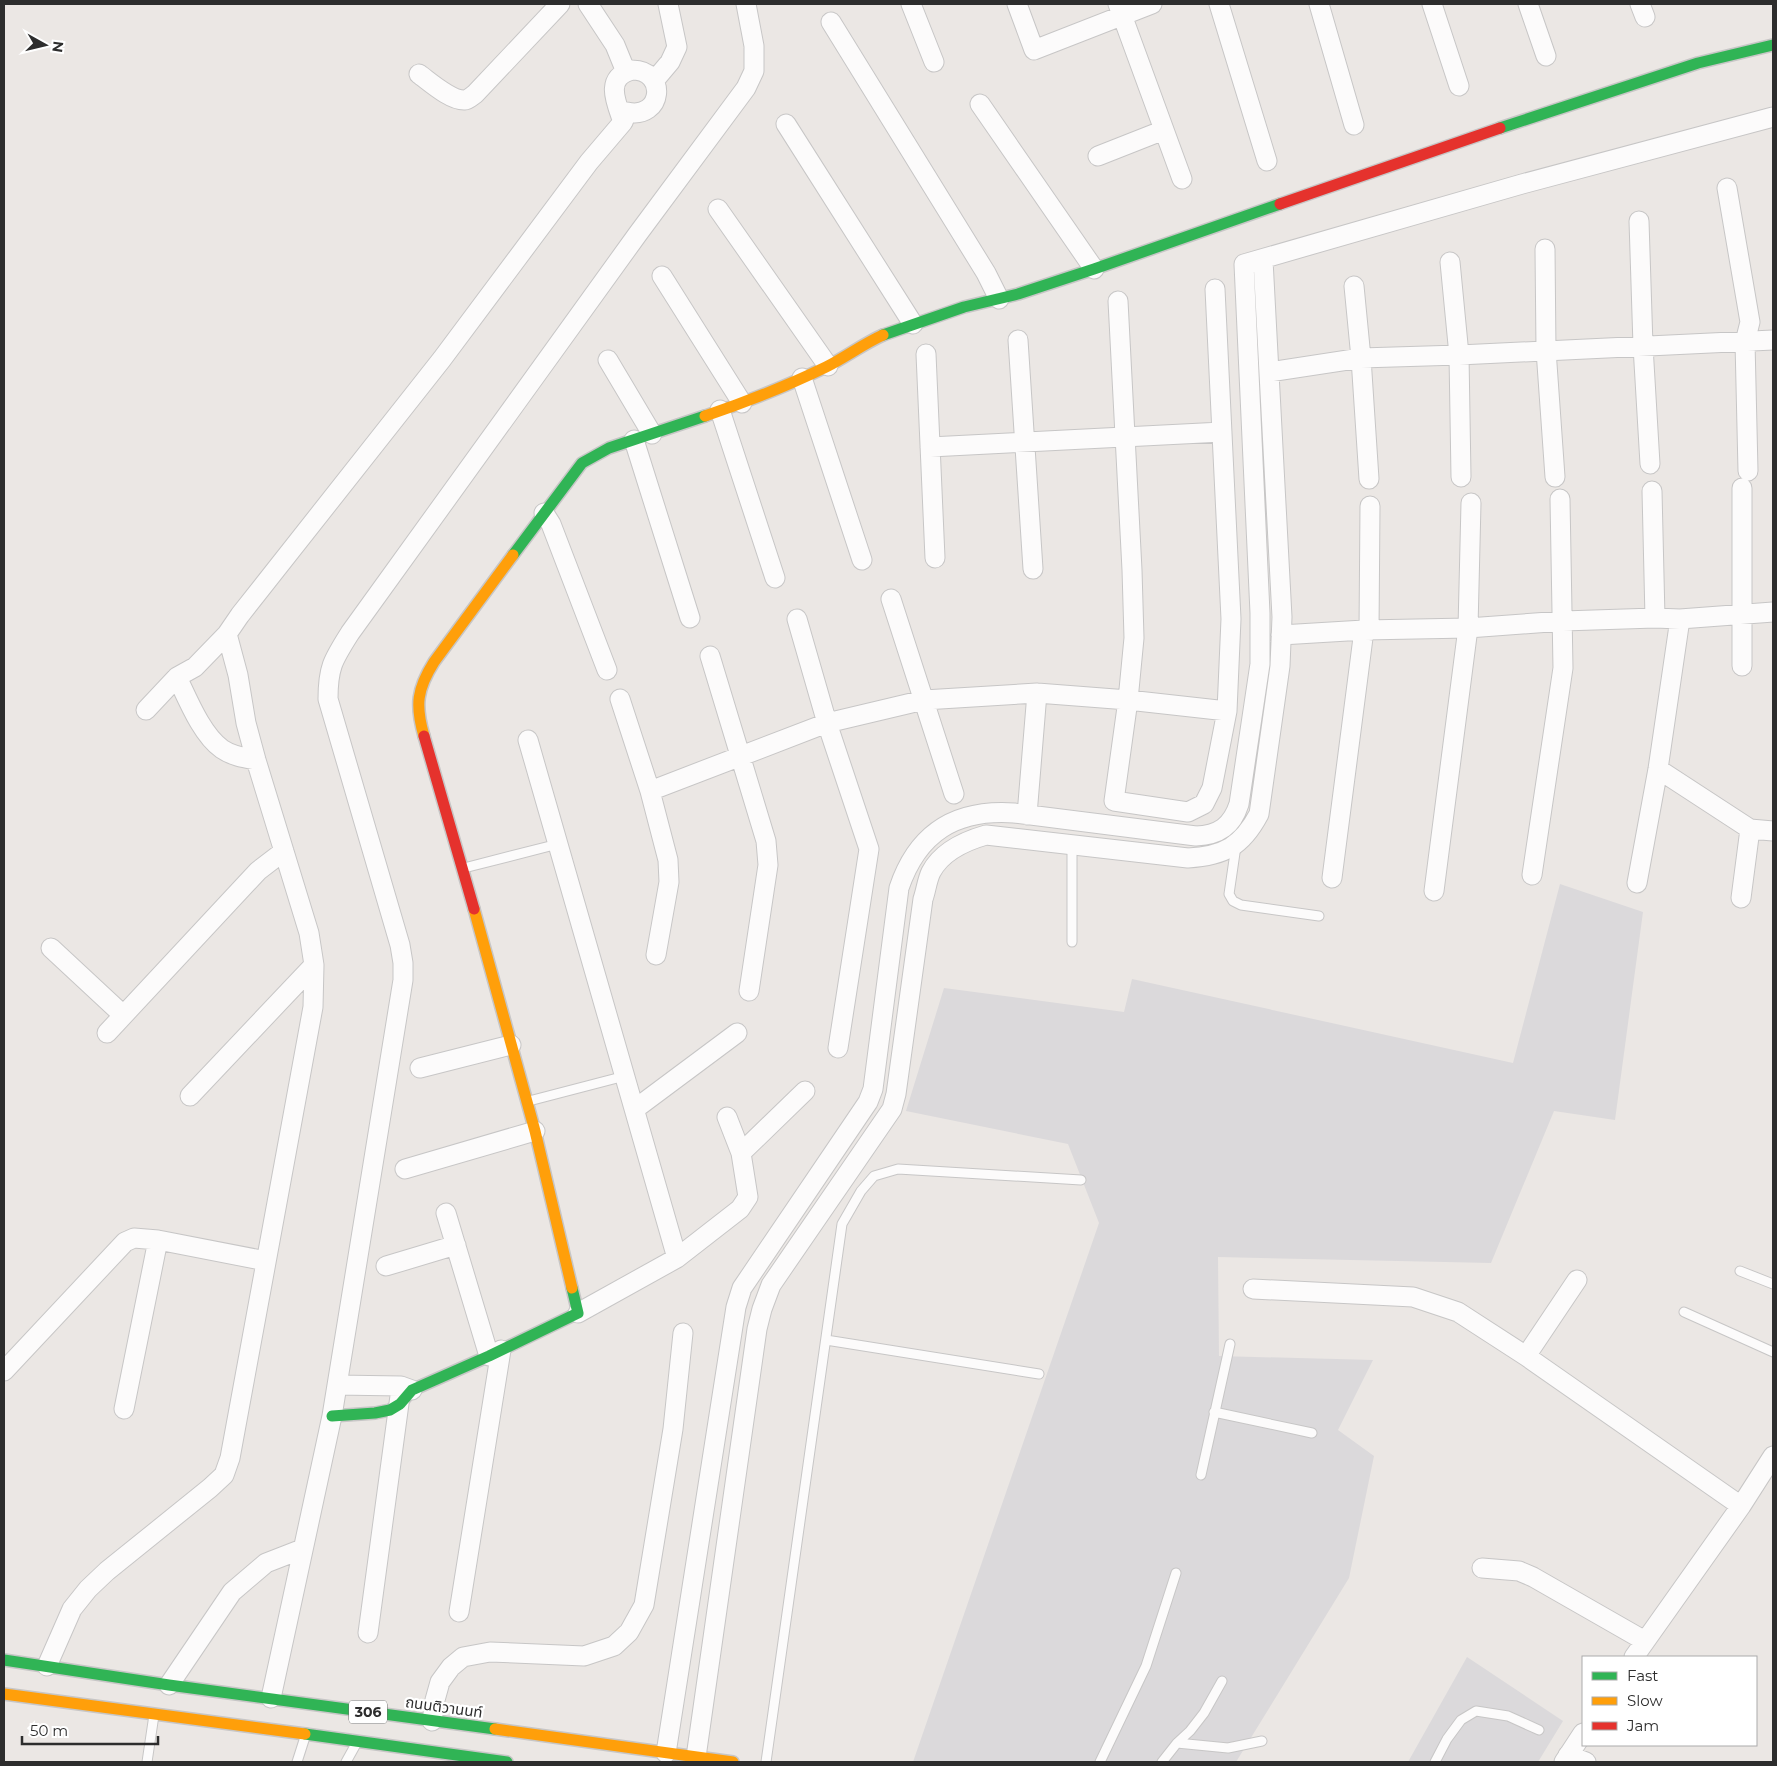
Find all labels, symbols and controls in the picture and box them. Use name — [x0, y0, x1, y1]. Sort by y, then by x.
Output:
north arrow — [20, 20, 70, 70]
text: N — [48, 40, 68, 54]
legend — [1582, 1656, 1757, 1746]
text: Fast — [1627, 1666, 1658, 1685]
text: Slow — [1627, 1691, 1663, 1710]
street label: ถนนติวานนท์ — [404, 1692, 484, 1722]
road number: 306 — [349, 1700, 387, 1724]
scale bar — [22, 1714, 159, 1746]
text: Jam — [1626, 1716, 1659, 1735]
text: 50 m — [30, 1721, 68, 1740]

